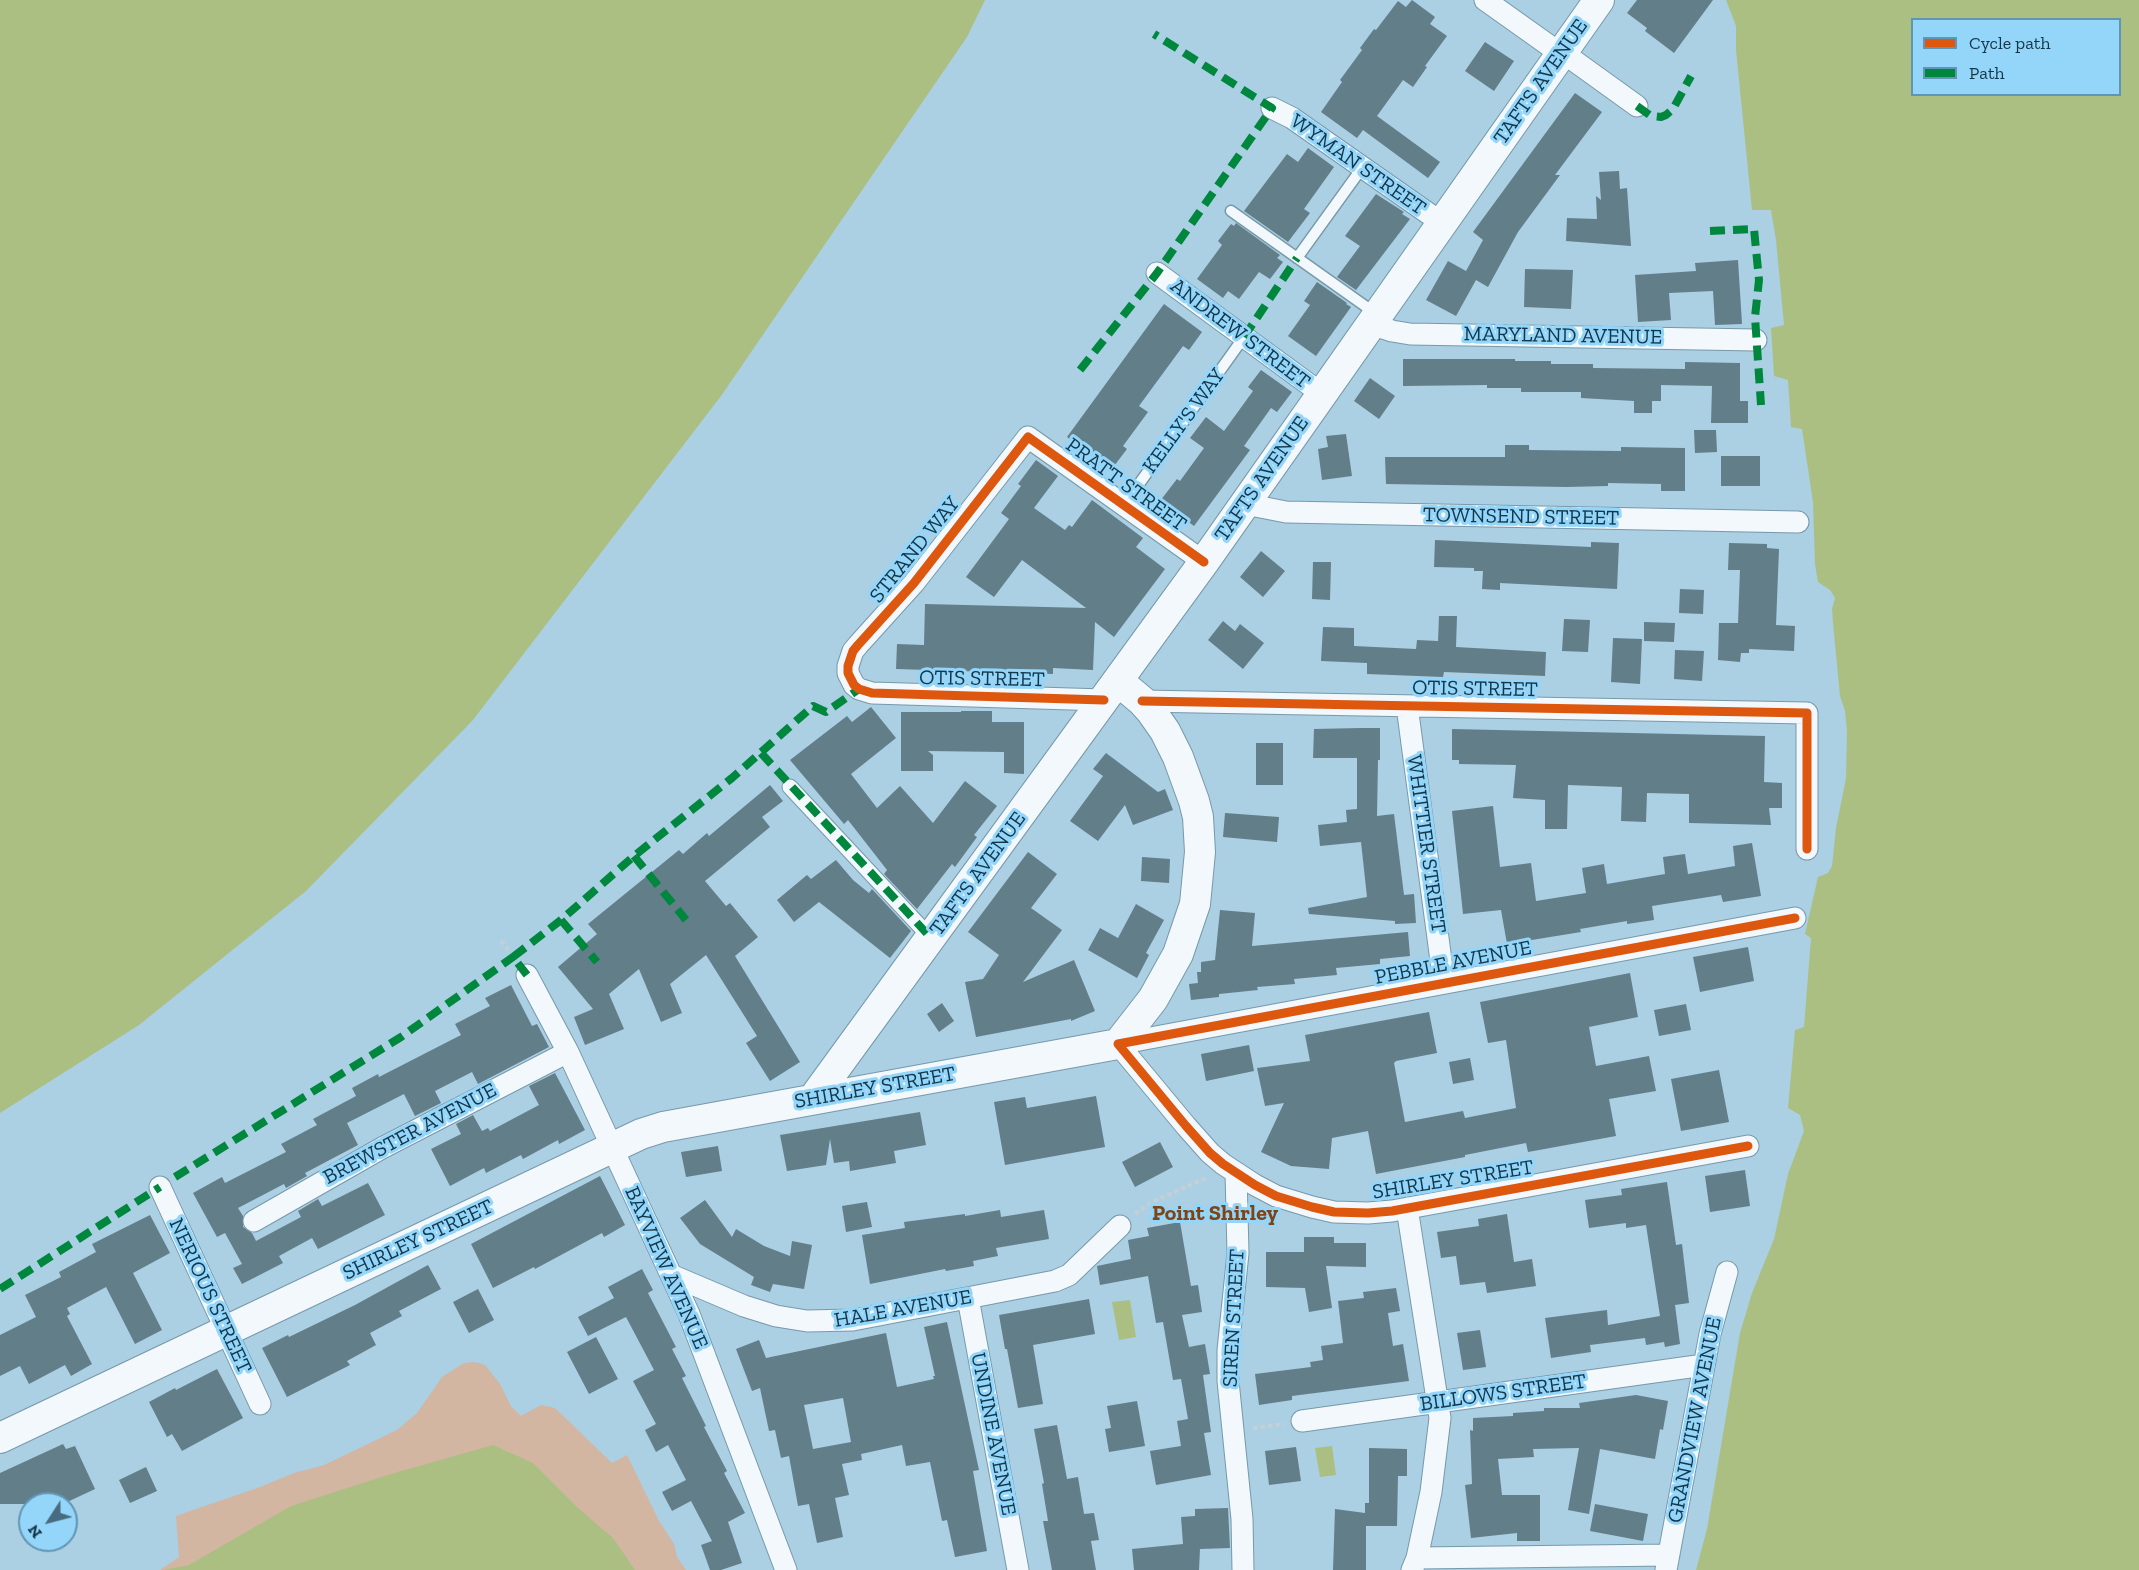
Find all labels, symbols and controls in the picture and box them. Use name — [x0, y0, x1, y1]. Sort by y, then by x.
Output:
street label: TAFTS AVENUE — [1488, 14, 1594, 150]
legend — [1911, 18, 2121, 96]
text: Cycle path — [1969, 32, 2051, 54]
text: Path — [1969, 62, 2005, 84]
street label: WYMAN STREET — [1285, 109, 1431, 221]
street label: ANDREW STREET — [1165, 273, 1315, 395]
street label: MARYLAND AVENUE — [1463, 322, 1663, 350]
street label: KELLY'S WAY — [1137, 364, 1231, 478]
street label: TAFTS AVENUE — [1209, 411, 1315, 547]
street label: PRATT STREET — [1061, 433, 1191, 537]
street label: STRAND WAY — [865, 492, 965, 608]
street label: TOWNSEND STREET — [1423, 503, 1619, 531]
street label: OTIS STREET — [919, 665, 1045, 693]
street label: OTIS STREET — [1412, 675, 1538, 703]
street label: WHITTIER STREET — [1401, 753, 1451, 935]
street label: TAFTS AVENUE — [925, 807, 1031, 941]
street label: PEBBLE AVENUE — [1372, 935, 1534, 991]
street label: SHIRLEY STREET — [793, 1061, 957, 1115]
street label: BREWSTER AVENUE — [319, 1078, 501, 1190]
street label: SHIRLEY STREET — [1370, 1155, 1536, 1205]
street label: BAYVIEW AVENUE — [619, 1183, 713, 1353]
street label: SHIRLEY STREET — [339, 1194, 497, 1286]
district label: Point Shirley — [1152, 1201, 1278, 1227]
street label: NERIOUS STREET — [163, 1214, 257, 1378]
street label: SIREN STREET — [1218, 1248, 1250, 1388]
street label: HALE AVENUE — [832, 1285, 974, 1333]
street label: GRANDVIEW AVENUE — [1663, 1315, 1727, 1525]
street label: UNDINE AVENUE — [965, 1350, 1021, 1518]
street label: BILLOWS STREET — [1418, 1369, 1588, 1417]
north arrow — [18, 1492, 78, 1552]
text: N — [23, 1521, 46, 1542]

